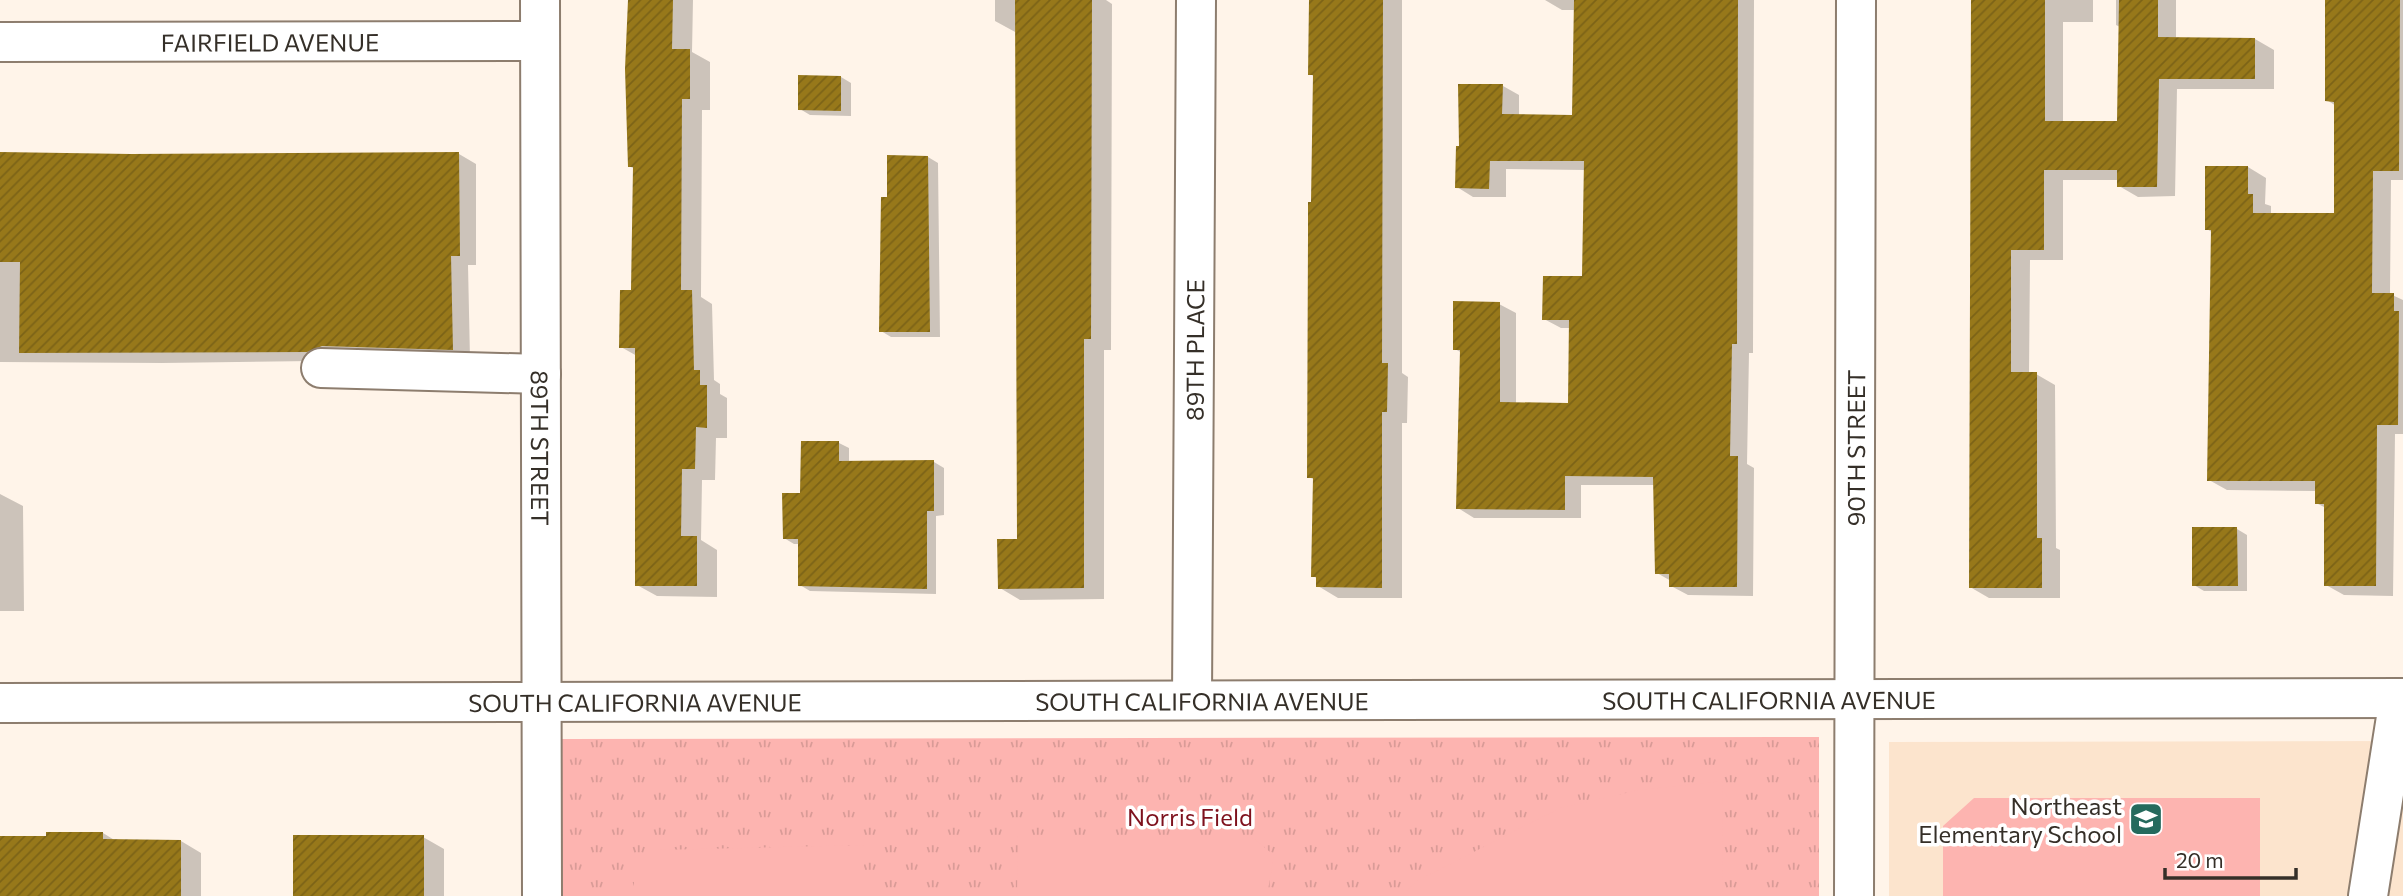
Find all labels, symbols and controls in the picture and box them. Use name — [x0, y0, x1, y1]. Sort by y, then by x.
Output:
street label: FAIRFIELD AVENUE — [161, 27, 379, 56]
street label: 89TH PLACE — [1179, 279, 1209, 421]
street label: 89TH STREET — [526, 370, 556, 526]
street label: 90TH STREET — [1840, 370, 1870, 526]
street label: SOUTH CALIFORNIA AVENUE — [1602, 684, 1936, 714]
street label: SOUTH CALIFORNIA AVENUE — [1035, 686, 1369, 715]
street label: SOUTH CALIFORNIA AVENUE — [468, 687, 802, 717]
place label: Northeast Elementary School — [1918, 791, 2122, 848]
school or university icon: Northeast Elementary School — [2127, 800, 2165, 838]
park label: Norris Field — [1127, 802, 1253, 831]
scale bar — [2165, 836, 2296, 880]
text: 20 m — [2176, 847, 2224, 872]

